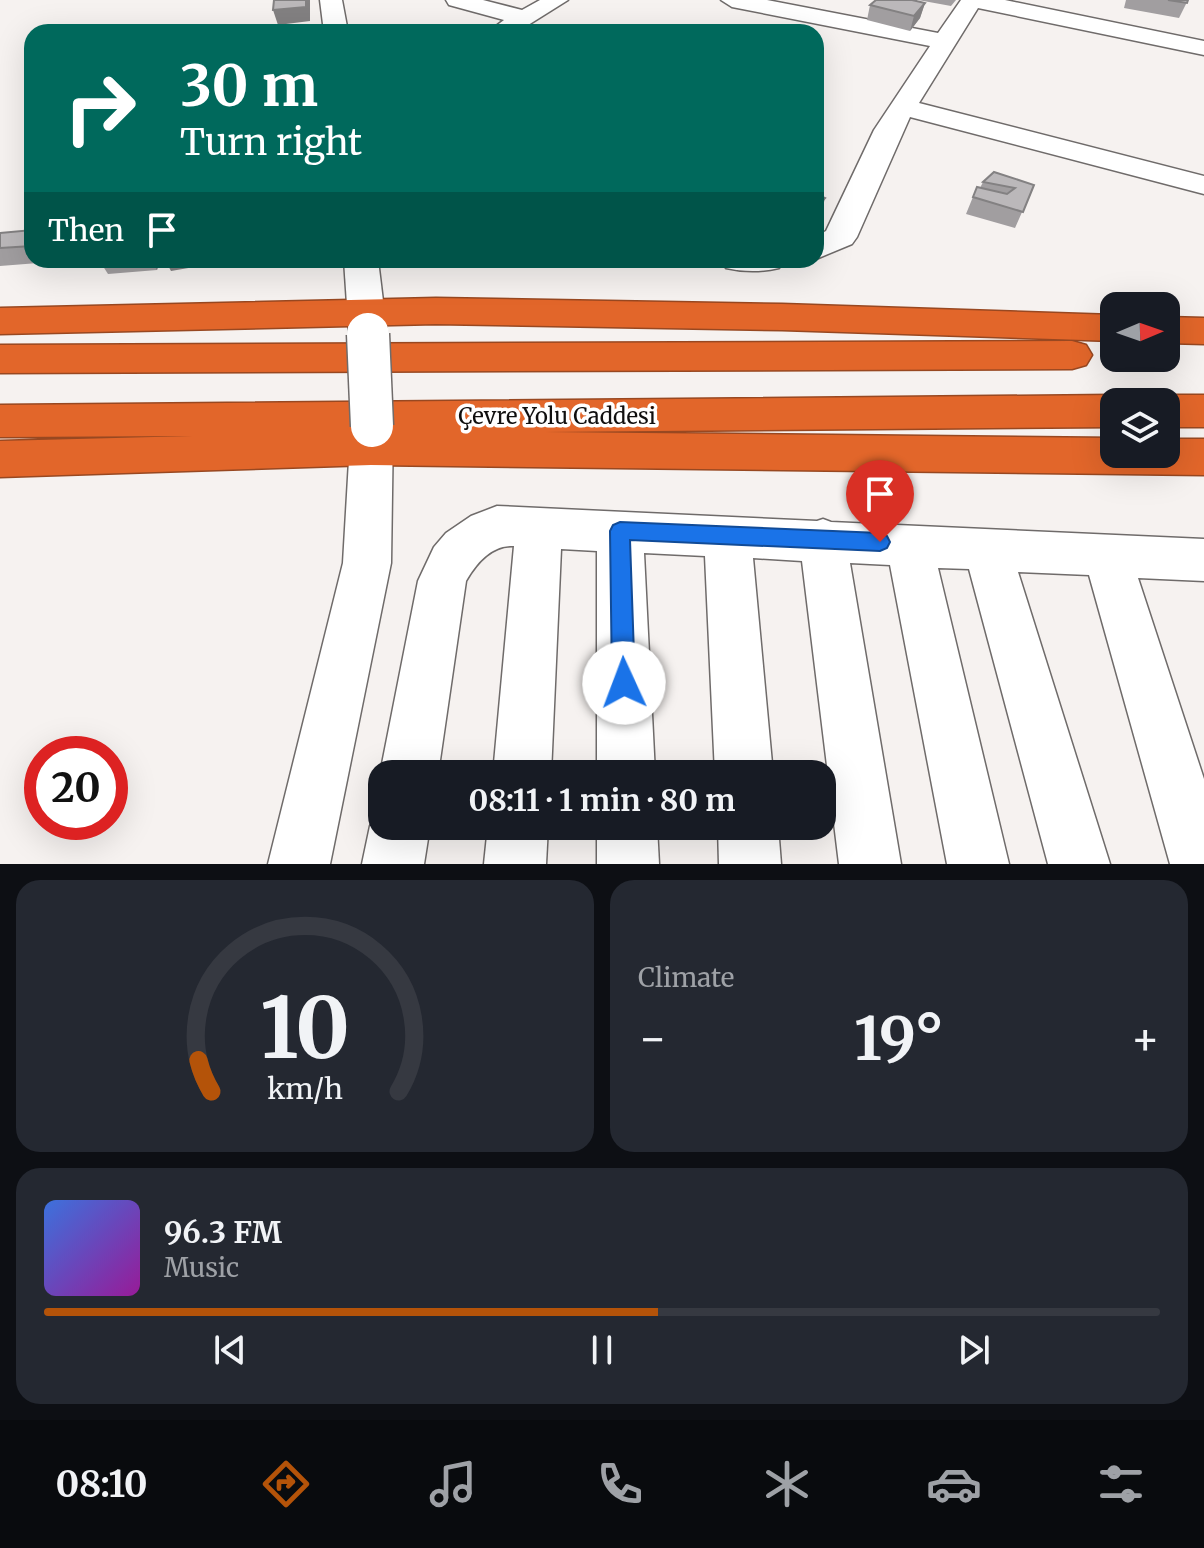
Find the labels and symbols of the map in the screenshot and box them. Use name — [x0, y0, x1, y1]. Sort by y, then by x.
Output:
north arrow — [1100, 292, 1180, 372]
street label: Çevre Yolu Caddesi — [458, 402, 656, 430]
pin — [846, 460, 914, 542]
position arrow — [582, 641, 666, 725]
speed limit sign: 20 — [24, 736, 128, 840]

